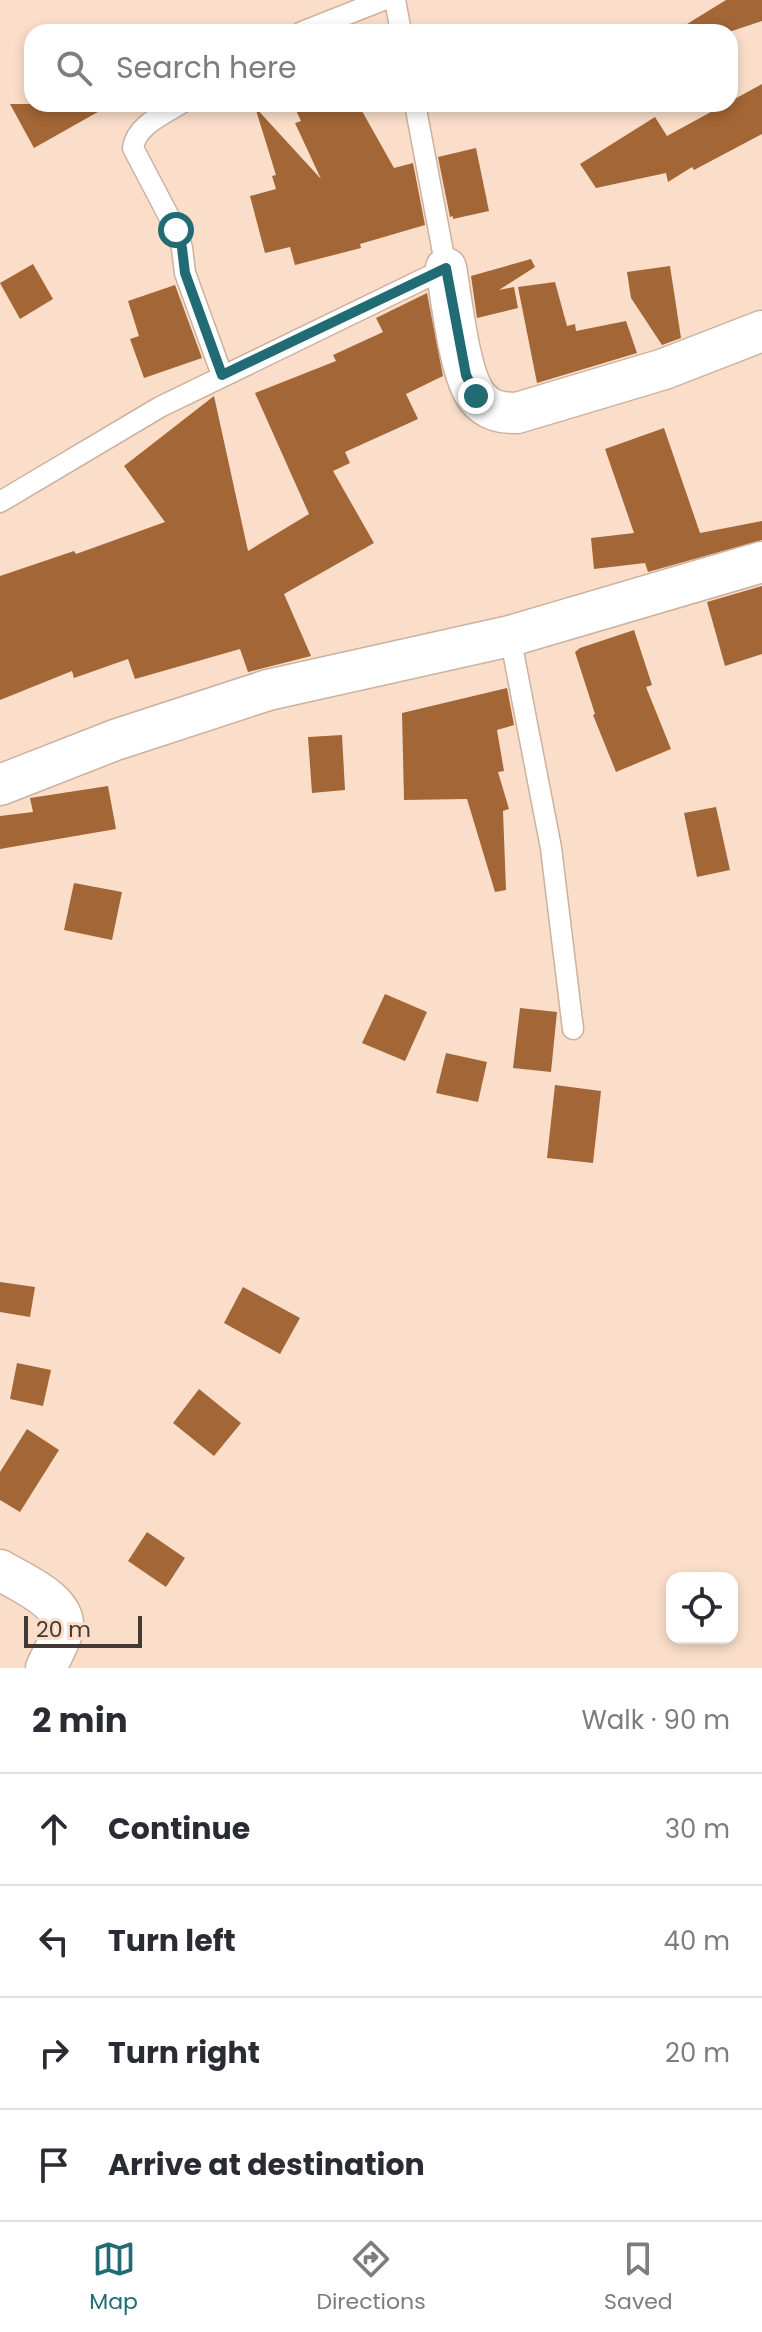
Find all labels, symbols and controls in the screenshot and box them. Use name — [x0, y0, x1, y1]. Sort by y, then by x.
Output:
search box — [24, 24, 738, 112]
icon: search — [52, 46, 96, 90]
text: Search here — [116, 46, 297, 89]
route start — [158, 212, 194, 248]
route end — [458, 378, 494, 414]
map controls — [666, 1572, 738, 1644]
button: locate — [666, 1572, 738, 1644]
scale bar — [24, 1612, 142, 1648]
text: 20 m — [36, 1614, 91, 1645]
text: 2 min — [32, 1696, 128, 1744]
text: Walk · 90 m — [581, 1702, 730, 1738]
icon: ahead — [32, 1807, 76, 1851]
text: Continue — [108, 1807, 250, 1850]
text: 30 m — [665, 1811, 730, 1847]
icon: left — [32, 1919, 76, 1963]
text: Turn left — [108, 1919, 236, 1962]
text: 40 m — [664, 1923, 730, 1959]
icon: right — [32, 2031, 76, 2075]
text: Turn right — [108, 2031, 260, 2074]
text: 20 m — [665, 2035, 730, 2071]
icon: arrive — [32, 2143, 76, 2187]
text: Arrive at destination — [108, 2143, 425, 2186]
tab: Map — [89, 2237, 138, 2318]
tab: Directions — [316, 2237, 426, 2318]
tab: Saved — [604, 2237, 673, 2318]

